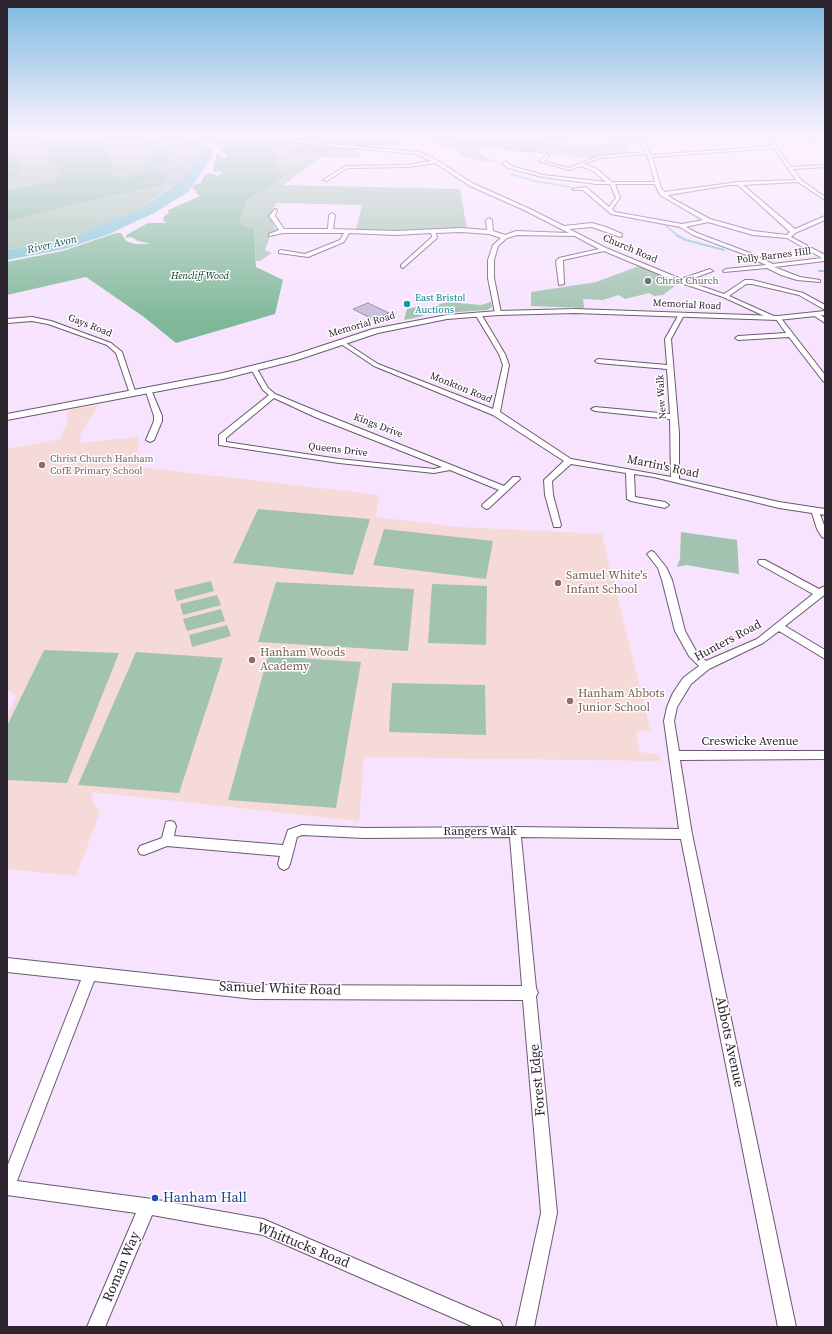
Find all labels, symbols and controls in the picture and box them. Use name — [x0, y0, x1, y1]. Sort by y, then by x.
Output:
street label: Church Road — [601, 232, 659, 266]
water label: River Avon — [26, 233, 78, 257]
street label: Polly Barnes Hill — [736, 245, 812, 267]
park label: Hencliff Wood — [171, 270, 229, 282]
place label: Christ Church — [656, 275, 718, 287]
marker: Christ Church — [643, 276, 653, 286]
place label: East Bristol Auctions — [415, 292, 465, 316]
street label: Memorial Road — [652, 297, 722, 313]
marker: East Bristol Auctions — [402, 299, 412, 309]
street label: Memorial Road — [327, 310, 397, 340]
street label: Gays Road — [66, 312, 114, 340]
street label: Monkton Road — [428, 370, 494, 406]
street label: New Walk — [654, 374, 670, 420]
street label: Kings Drive — [352, 411, 404, 441]
street label: Queens Drive — [308, 440, 368, 460]
street label: Martin's Road — [626, 452, 700, 482]
place label: Christ Church Hanham CofE Primary School — [50, 453, 154, 476]
marker: Christ Church Hanham CofE Primary School — [37, 460, 47, 470]
place label: Samuel White's Infant School — [566, 569, 647, 597]
marker: Samuel White's Infant School — [553, 578, 563, 588]
street label: Hunters Road — [692, 617, 764, 665]
place label: Hanham Woods Academy — [260, 646, 345, 674]
marker: Hanham Woods Academy — [247, 655, 257, 665]
place label: Hanham Abbots Junior School — [578, 687, 665, 715]
marker: Hanham Abbots Junior School — [565, 696, 575, 706]
street label: Creswicke Avenue — [702, 735, 798, 749]
street label: Rangers Walk — [443, 825, 517, 839]
street label: Samuel White Road — [219, 978, 341, 1000]
street label: Abbots Avenue — [711, 995, 747, 1089]
street label: Forest Edge — [526, 1043, 550, 1117]
place label: Hanham Hall — [163, 1190, 247, 1206]
marker: Hanham Hall — [150, 1193, 160, 1203]
street label: Whittucks Road — [254, 1220, 352, 1272]
street label: Roman Way — [100, 1229, 144, 1305]

